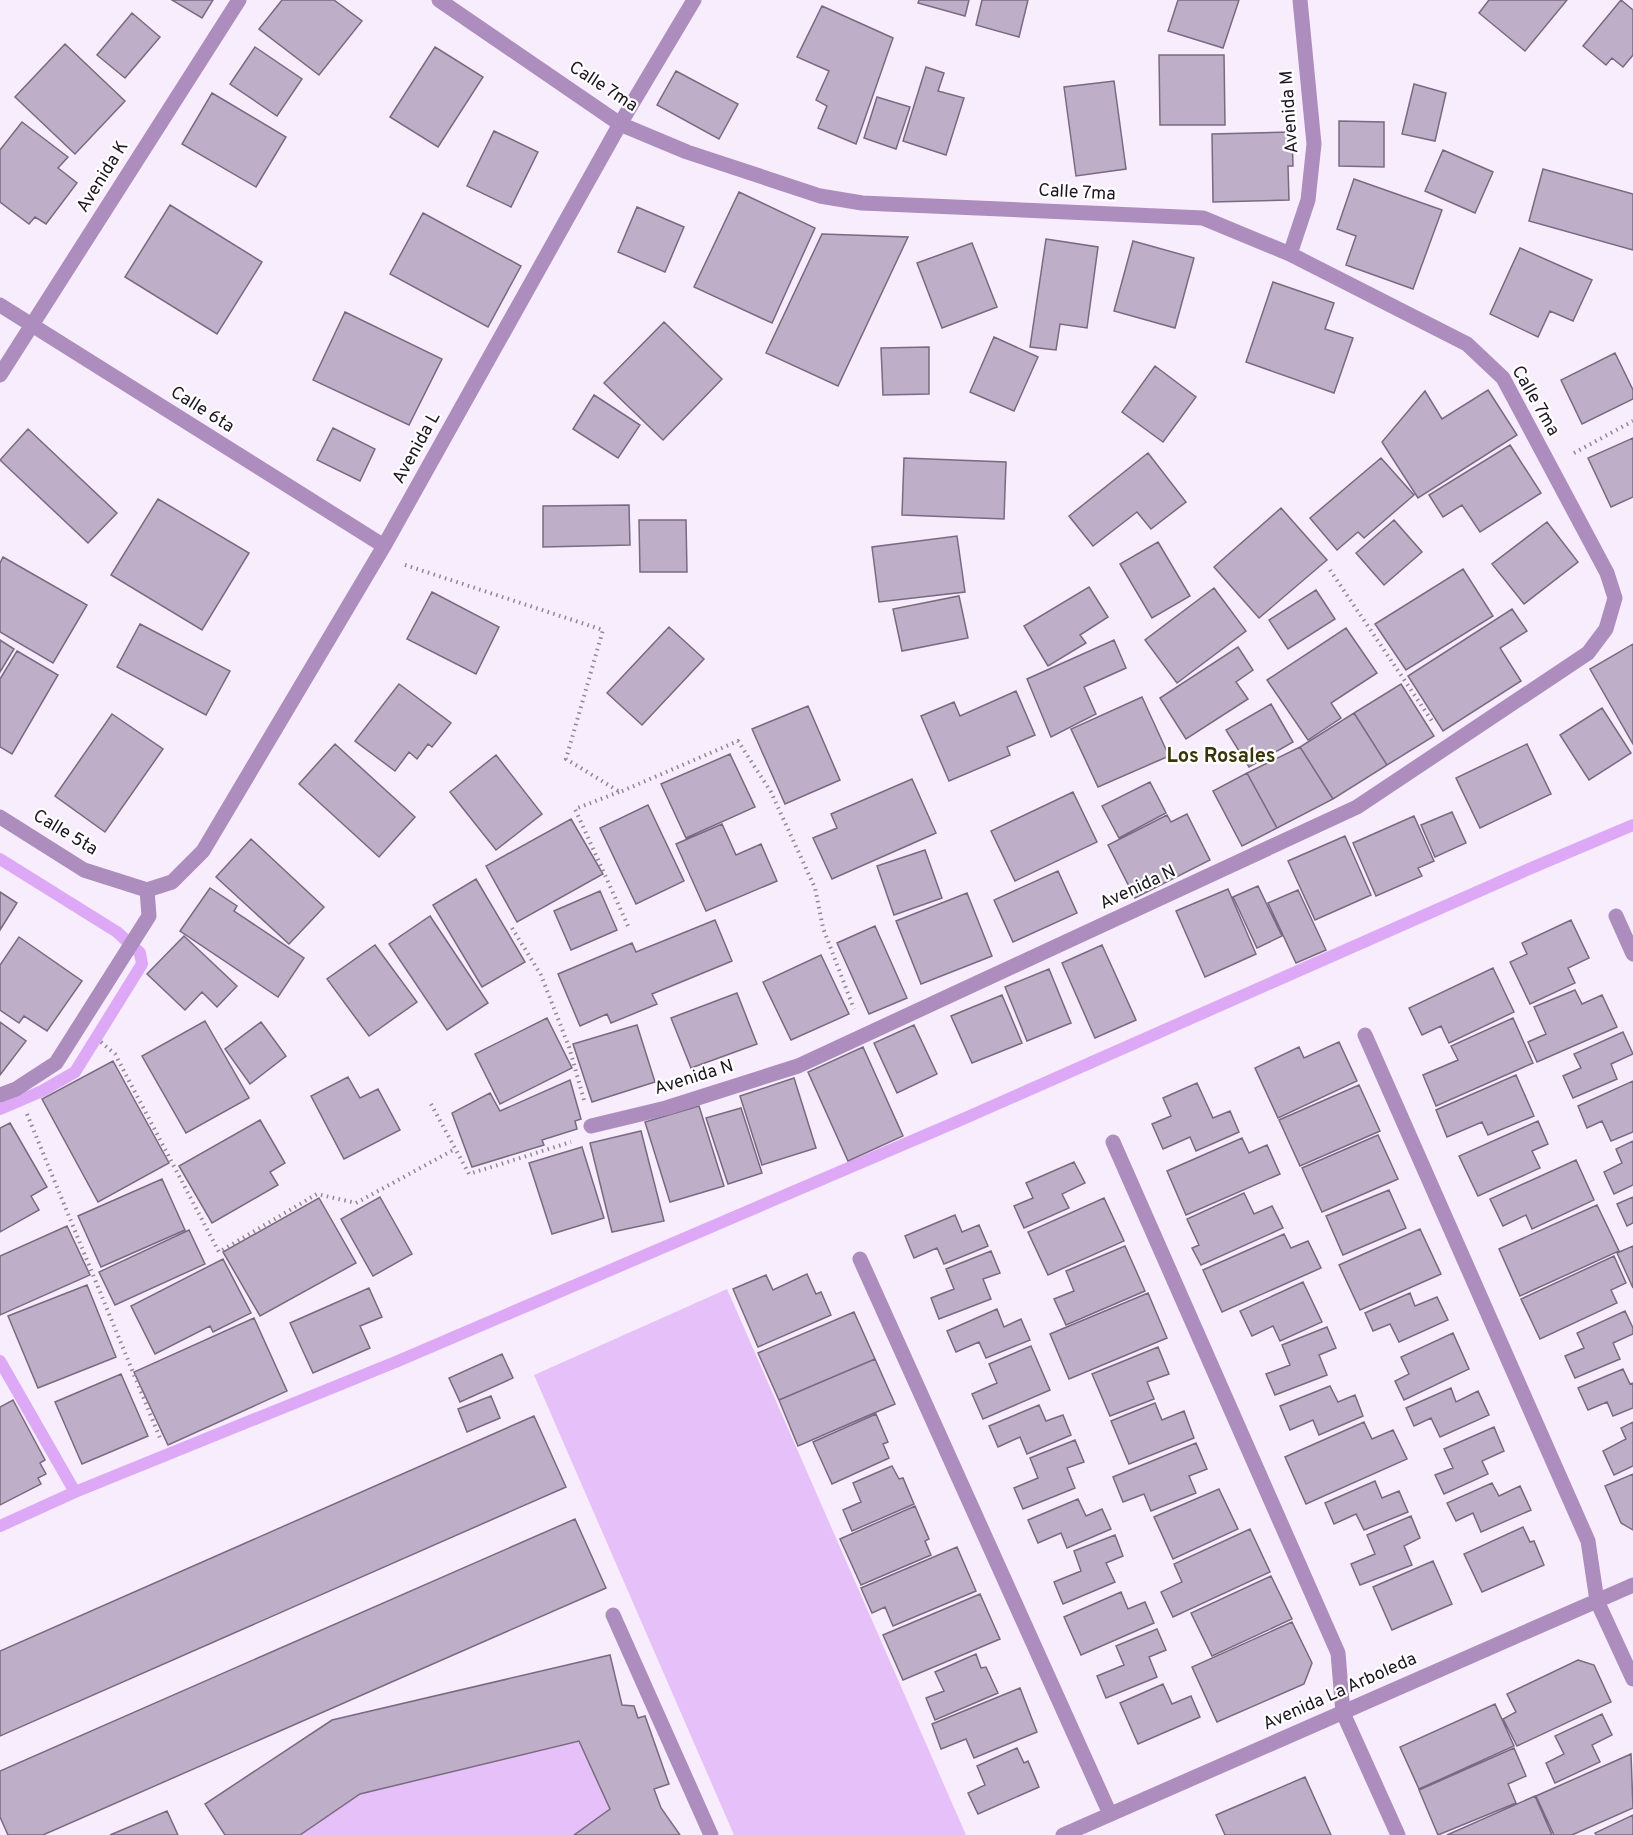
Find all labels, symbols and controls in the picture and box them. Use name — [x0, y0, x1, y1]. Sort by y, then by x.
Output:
street label: Calle 7ma — [564, 56, 642, 118]
street label: Avenida M — [1276, 70, 1304, 154]
street label: Avenida K — [72, 137, 134, 217]
street label: Calle 7ma — [1038, 179, 1116, 207]
street label: Calle 7ma — [1506, 362, 1564, 440]
street label: Calle 6ta — [166, 381, 238, 439]
street label: Avenida L — [388, 408, 446, 488]
district label: Los Rosales — [1166, 744, 1276, 770]
street label: Calle 5ta — [28, 805, 102, 861]
street label: Avenida N — [1096, 860, 1180, 916]
street label: Avenida N — [652, 1055, 736, 1101]
street label: Avenida La Arboleda — [1260, 1648, 1420, 1736]

